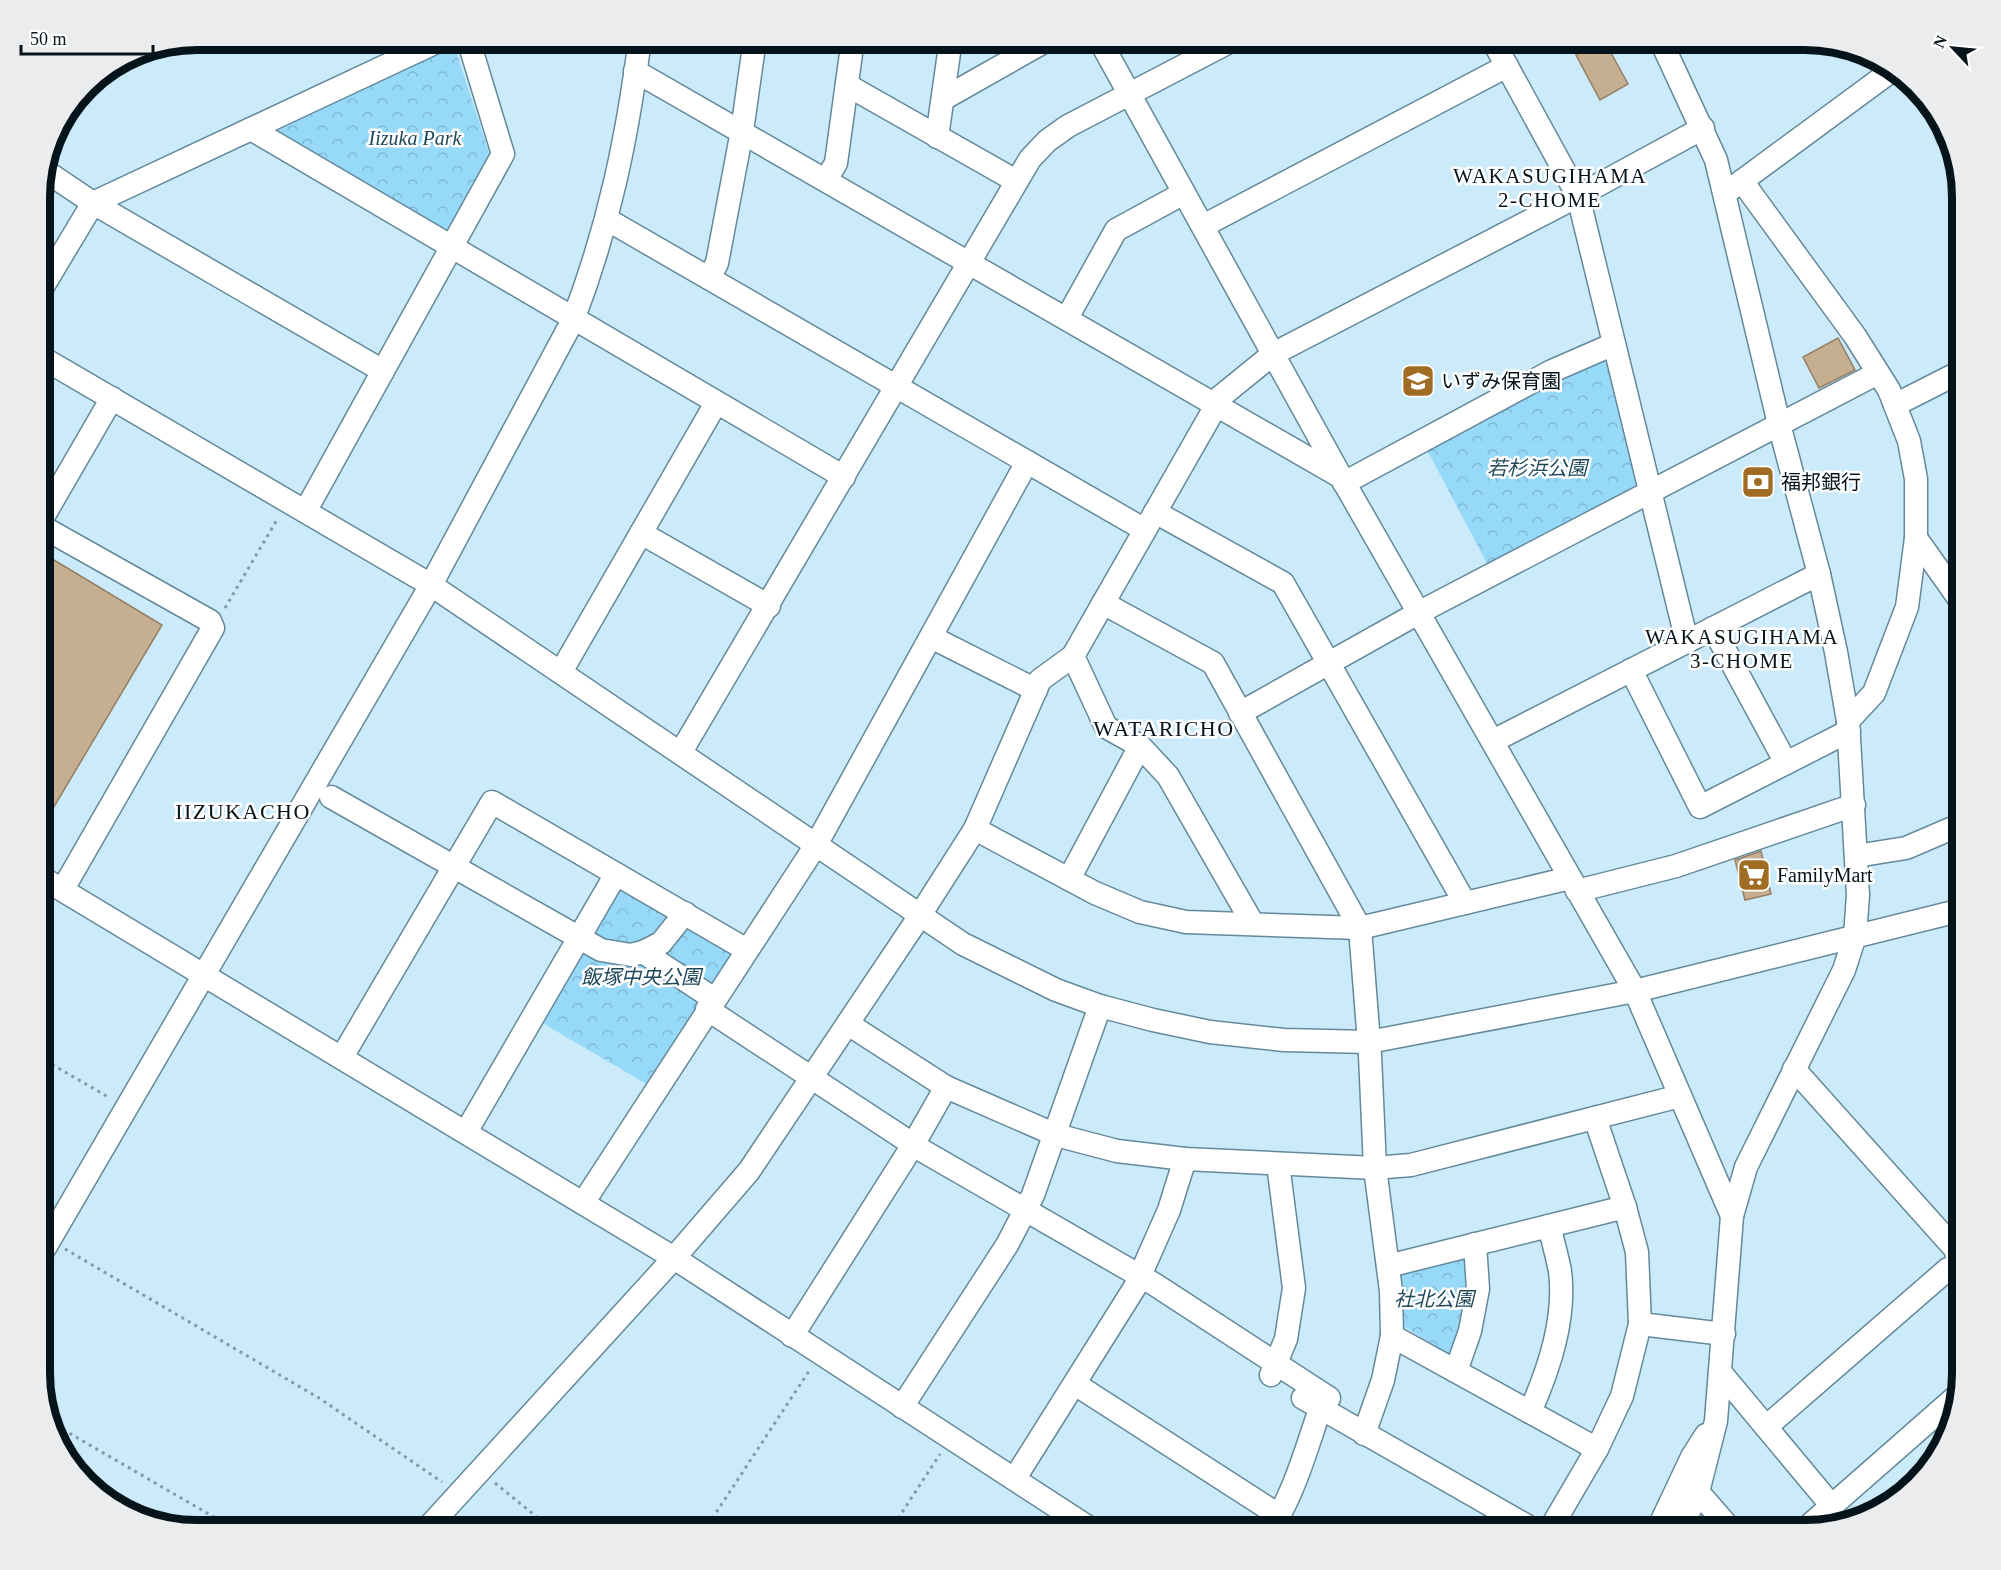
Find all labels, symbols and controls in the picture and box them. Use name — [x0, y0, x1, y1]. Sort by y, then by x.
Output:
scale bar — [21, 18, 153, 56]
north arrow — [1923, 18, 1983, 78]
text: 50 m — [30, 29, 67, 49]
text: N — [1930, 32, 1950, 51]
park label: Iizuka Park — [368, 127, 462, 149]
district label: WAKASUGIHAMA 2-CHOME — [1453, 164, 1647, 212]
school or university icon: いずみ保育園 — [1400, 363, 1436, 399]
place label: いずみ保育園 — [1441, 370, 1561, 392]
park label: 若杉浜公園 — [1487, 457, 1590, 479]
bank icon: 福邦銀行 — [1740, 464, 1776, 500]
place label: 福邦銀行 — [1781, 471, 1861, 493]
district label: WAKASUGIHAMA 3-CHOME — [1645, 625, 1839, 673]
district label: WATARICHO — [1093, 716, 1235, 741]
district label: IIZUKACHO — [175, 799, 311, 824]
supermarket icon: FamilyMart — [1736, 857, 1772, 893]
place label: FamilyMart — [1777, 864, 1873, 887]
park label: 飯塚中央公園 — [581, 966, 704, 988]
park label: 社北公園 — [1394, 1288, 1477, 1310]

